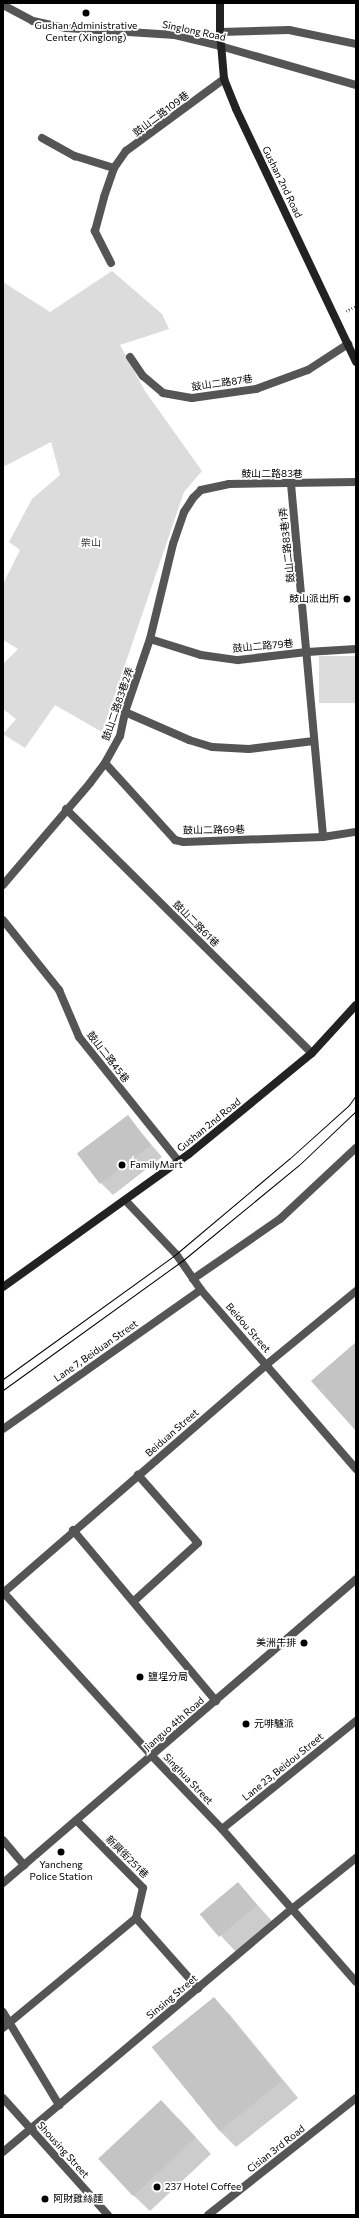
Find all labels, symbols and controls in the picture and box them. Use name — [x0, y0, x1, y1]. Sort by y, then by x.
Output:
marker: Gushan Administrative Center (Xinglong) — [81, 8, 91, 18]
street label: Singlong Road — [161, 18, 227, 44]
place label: Gushan Administrative Center (Xinglong) — [35, 19, 137, 42]
street label: 鼓山二路109巷 — [131, 89, 191, 139]
street label: Gushan 2nd Road — [259, 144, 305, 220]
street label: 鼓山二路87巷 — [191, 373, 253, 393]
street label: 鼓山二路83巷 — [241, 468, 303, 480]
street label: 鼓山二路83巷1弄 — [277, 507, 297, 583]
park label: 柴山 — [81, 537, 101, 549]
place label: 鼓山派出所 — [289, 593, 339, 605]
marker: 鼓山派出所 — [342, 594, 352, 604]
street label: 鼓山二路79巷 — [232, 637, 294, 655]
street label: 鼓山二路83巷2弄 — [100, 666, 136, 742]
street label: 鼓山二路69巷 — [183, 823, 245, 837]
street label: 鼓山二路61巷 — [170, 898, 222, 950]
street label: 鼓山二路45巷 — [84, 1029, 132, 1085]
street label: Gushan 2nd Road — [175, 1096, 243, 1154]
place label: FamilyMart — [130, 1159, 183, 1171]
marker: FamilyMart — [117, 1160, 127, 1170]
street label: Beidou Street — [223, 1301, 273, 1355]
street label: Lane 7, Beiduan Street — [52, 1318, 140, 1384]
street label: Beiduan Street — [143, 1407, 201, 1459]
place label: 美洲牛排 — [256, 1637, 296, 1649]
marker: 美洲牛排 — [299, 1638, 309, 1648]
place label: 鹽埕分局 — [148, 1671, 188, 1683]
marker: 鹽埕分局 — [135, 1672, 145, 1682]
street label: Jianguo 4th Road — [141, 1694, 207, 1754]
place label: 元啡驢派 — [254, 1718, 294, 1730]
marker: 元啡驢派 — [241, 1719, 251, 1729]
street label: Lane 23, Beidou Street — [240, 1731, 326, 1803]
street label: Singhua Street — [161, 1751, 215, 1807]
street label: 新興街251巷 — [103, 1833, 151, 1881]
marker: Yancheng Police Station — [56, 1847, 66, 1857]
place label: Yancheng Police Station — [30, 1858, 92, 1882]
street label: Sinsing Street — [144, 1972, 200, 2022]
street label: Shousing Street — [35, 2119, 91, 2181]
street label: Cisian 3rd Road — [245, 2123, 307, 2175]
place label: 237 Hotel Coffee — [165, 2181, 241, 2193]
marker: 237 Hotel Coffee — [152, 2182, 162, 2192]
place label: 阿財雞絲麵 — [53, 2193, 103, 2205]
marker: 阿財雞絲麵 — [40, 2194, 50, 2204]

